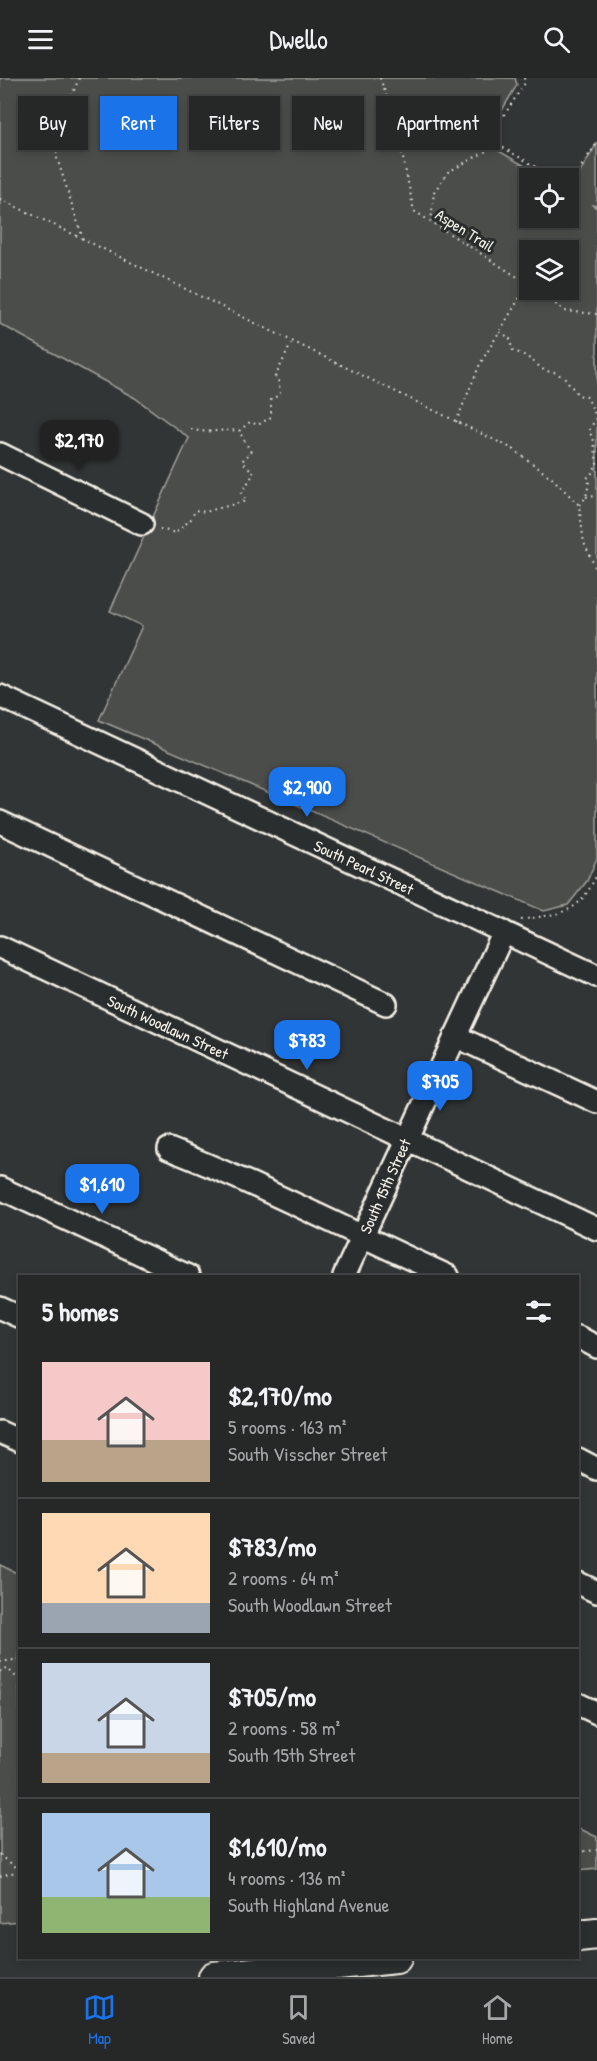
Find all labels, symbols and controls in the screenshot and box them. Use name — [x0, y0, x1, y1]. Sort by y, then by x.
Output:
text: Dwello — [269, 21, 328, 57]
icon: menu — [24, 23, 57, 56]
icon: search — [540, 23, 573, 56]
chip: Buy — [18, 96, 88, 150]
chip: Rent — [100, 96, 177, 150]
chip: Filters — [189, 96, 280, 150]
chip: New — [292, 96, 364, 150]
chip: Apartment — [376, 96, 500, 150]
map controls — [519, 168, 579, 300]
button: locate — [519, 168, 579, 228]
street label: Aspen Trail — [431, 203, 499, 257]
button: layers — [519, 240, 579, 300]
pin: $2,170 — [30, 420, 128, 471]
text: $2,170 — [54, 426, 104, 453]
pin: $2,900 — [258, 767, 356, 818]
text: $2,900 — [283, 773, 331, 800]
street label: South Pearl Street — [311, 834, 418, 900]
street label: South Woodlawn Street — [104, 989, 233, 1065]
pin: $783 — [271, 1020, 343, 1071]
text: $783 — [288, 1026, 326, 1053]
pin: $705 — [404, 1061, 476, 1112]
text: $705 — [421, 1067, 459, 1094]
street label: South 15th Street — [354, 1135, 416, 1237]
pin: $1,610 — [53, 1164, 151, 1215]
text: $1,610 — [79, 1170, 125, 1197]
text: 5 homes — [42, 1294, 118, 1329]
icon: filters — [522, 1295, 555, 1328]
text: $2,170/mo — [228, 1378, 332, 1413]
icon: home — [90, 1386, 162, 1458]
text: 5 rooms · 163 m² — [228, 1413, 346, 1440]
text: South Visscher Street — [228, 1440, 387, 1467]
text: $783/mo — [228, 1529, 316, 1564]
icon: home — [90, 1537, 162, 1609]
text: 2 rooms · 64 m² — [228, 1564, 339, 1591]
text: South Woodlawn Street — [228, 1591, 392, 1618]
text: $705/mo — [228, 1679, 316, 1714]
icon: home — [90, 1687, 162, 1759]
text: 2 rooms · 58 m² — [228, 1714, 340, 1741]
text: South 15th Street — [228, 1741, 355, 1768]
text: $1,610/mo — [228, 1829, 327, 1864]
icon: home — [90, 1837, 162, 1909]
text: 4 rooms · 136 m² — [228, 1864, 345, 1891]
text: South Highland Avenue — [228, 1891, 390, 1918]
tab: Map — [83, 1991, 116, 2049]
tab: Saved — [282, 1991, 315, 2049]
tab: Home — [481, 1991, 514, 2049]

